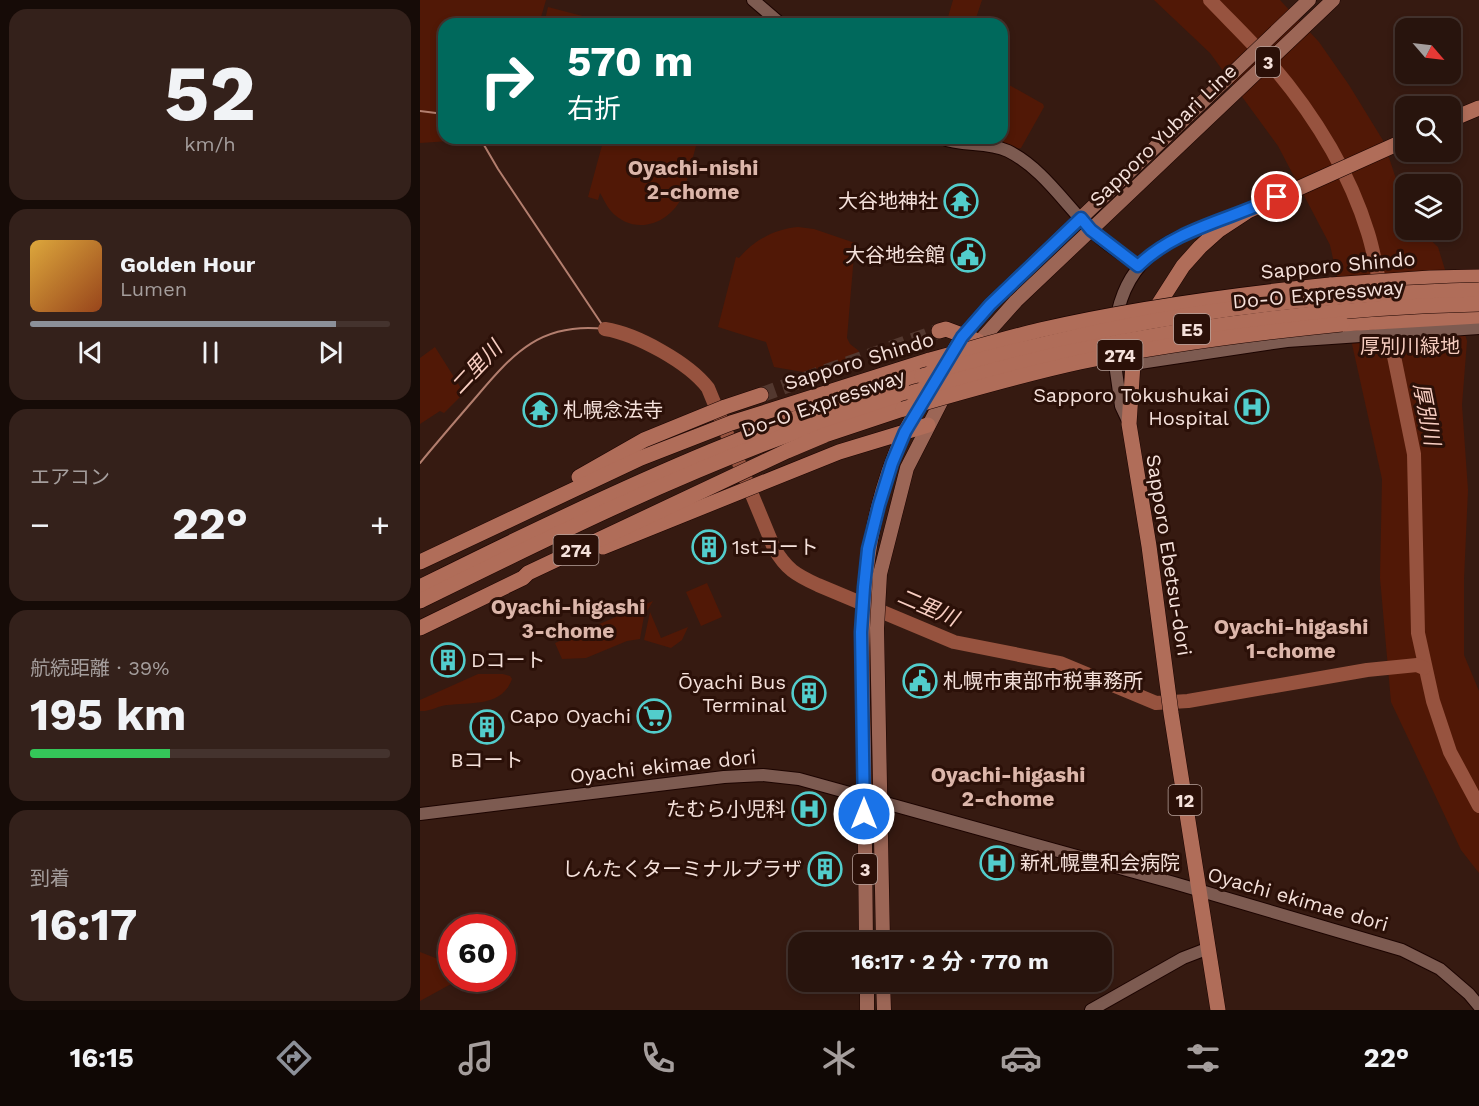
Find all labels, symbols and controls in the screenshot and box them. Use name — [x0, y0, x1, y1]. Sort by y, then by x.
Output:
north arrow — [1395, 18, 1461, 84]
map controls — [1395, 18, 1461, 240]
text: 570 m — [567, 37, 693, 86]
icon: right — [468, 42, 546, 120]
text: 52 — [164, 47, 256, 139]
road number: 3 — [1256, 47, 1280, 77]
street label: Sapporo Yubari Line — [1085, 59, 1241, 211]
text: 右折 — [567, 93, 621, 125]
button: search — [1395, 96, 1461, 162]
text: km/h — [184, 132, 236, 156]
district label: Oyachi-nishi 2-chome — [628, 155, 758, 204]
pin — [1251, 171, 1302, 222]
button: layers — [1395, 174, 1461, 240]
icon: arrive — [1260, 180, 1293, 213]
temple icon: 大谷地神社 — [943, 183, 979, 219]
place label: 大谷地神社 — [838, 189, 938, 213]
public building icon: 大谷地会館 — [950, 237, 986, 273]
place label: 大谷地会館 — [845, 243, 945, 267]
street label: Sapporo Shindo — [1260, 246, 1416, 284]
text: Golden Hour — [120, 252, 255, 277]
street label: Do-O Expressway — [1231, 275, 1405, 313]
text: Lumen — [120, 277, 187, 301]
road number: E5 — [1174, 314, 1210, 344]
street label: Sapporo Shindo — [781, 327, 937, 395]
water label: 二里川 — [445, 334, 508, 399]
park label: 厚別川緑地 — [1360, 334, 1460, 358]
icon: previous — [74, 336, 107, 369]
icon: pause — [194, 336, 227, 369]
icon: next — [314, 336, 347, 369]
road number: 274 — [1098, 340, 1142, 370]
street label: Do-O Expressway — [738, 363, 909, 442]
water label: 厚別川 — [1409, 381, 1446, 449]
place label: Sapporo Tokushukai Hospital — [1033, 383, 1229, 430]
hospital icon: Sapporo Tokushukai Hospital — [1234, 389, 1270, 425]
temple icon: 札幌念法寺 — [522, 392, 558, 428]
place label: 札幌念法寺 — [563, 398, 663, 422]
street label: Sapporo Ebetsu-dori — [1141, 453, 1197, 657]
text: エアコン — [30, 465, 110, 489]
text: 22° — [172, 497, 248, 550]
text: − — [30, 505, 50, 544]
text: + — [370, 505, 390, 544]
building icon: 1stコート — [691, 529, 727, 565]
road number: 274 — [554, 535, 598, 565]
place label: 1stコート — [732, 535, 819, 559]
water label: 二里川 — [894, 583, 964, 632]
district label: Oyachi-higashi 3-chome — [491, 594, 645, 643]
district label: Oyachi-higashi 1-chome — [1214, 614, 1368, 663]
building icon: Dコート — [430, 642, 466, 678]
place label: Dコート — [471, 648, 545, 672]
text: 航続距離 · 39% — [30, 656, 169, 680]
public building icon: 札幌市東部市税事務所 — [902, 663, 938, 699]
place label: 札幌市東部市税事務所 — [943, 669, 1143, 693]
place label: Ōyachi Bus Terminal — [678, 670, 786, 717]
building icon: Ōyachi Bus Terminal — [791, 675, 827, 711]
text: 195 km — [30, 688, 186, 741]
supermarket icon: Capo Oyachi — [636, 698, 672, 734]
place label: Capo Oyachi — [509, 704, 631, 728]
building icon: Bコート — [469, 709, 505, 745]
street label: Oyachi ekimae dori — [569, 744, 757, 788]
place label: Bコート — [450, 748, 524, 772]
district label: Oyachi-higashi 2-chome — [931, 762, 1085, 811]
position arrow — [832, 782, 896, 846]
road number: 12 — [1168, 785, 1202, 815]
hospital icon: たむら小児科 — [791, 791, 827, 827]
place label: たむら小児科 — [666, 797, 786, 821]
hospital icon: 新札幌豊和会病院 — [979, 845, 1015, 881]
building icon: しんたくターミナルプラザ — [807, 851, 843, 887]
place label: 新札幌豊和会病院 — [1020, 851, 1180, 875]
road number: 3 — [853, 854, 877, 884]
place label: しんたくターミナルプラザ — [562, 857, 802, 881]
street label: Oyachi ekimae dori — [1205, 862, 1391, 936]
text: 到着 — [30, 866, 70, 890]
text: 16:17 — [30, 898, 137, 951]
speed limit sign: 60 — [438, 914, 516, 992]
text: 16:17 · 2 分 · 770 m — [851, 949, 1049, 974]
icon: directions — [273, 1037, 315, 1079]
icon: music — [455, 1037, 497, 1079]
icon: phone — [637, 1037, 679, 1079]
icon: climate — [818, 1037, 860, 1079]
icon: car — [1000, 1037, 1042, 1079]
icon: filters — [1182, 1037, 1224, 1079]
text: 16:15 — [70, 1042, 134, 1074]
text: 22° — [1364, 1042, 1409, 1074]

